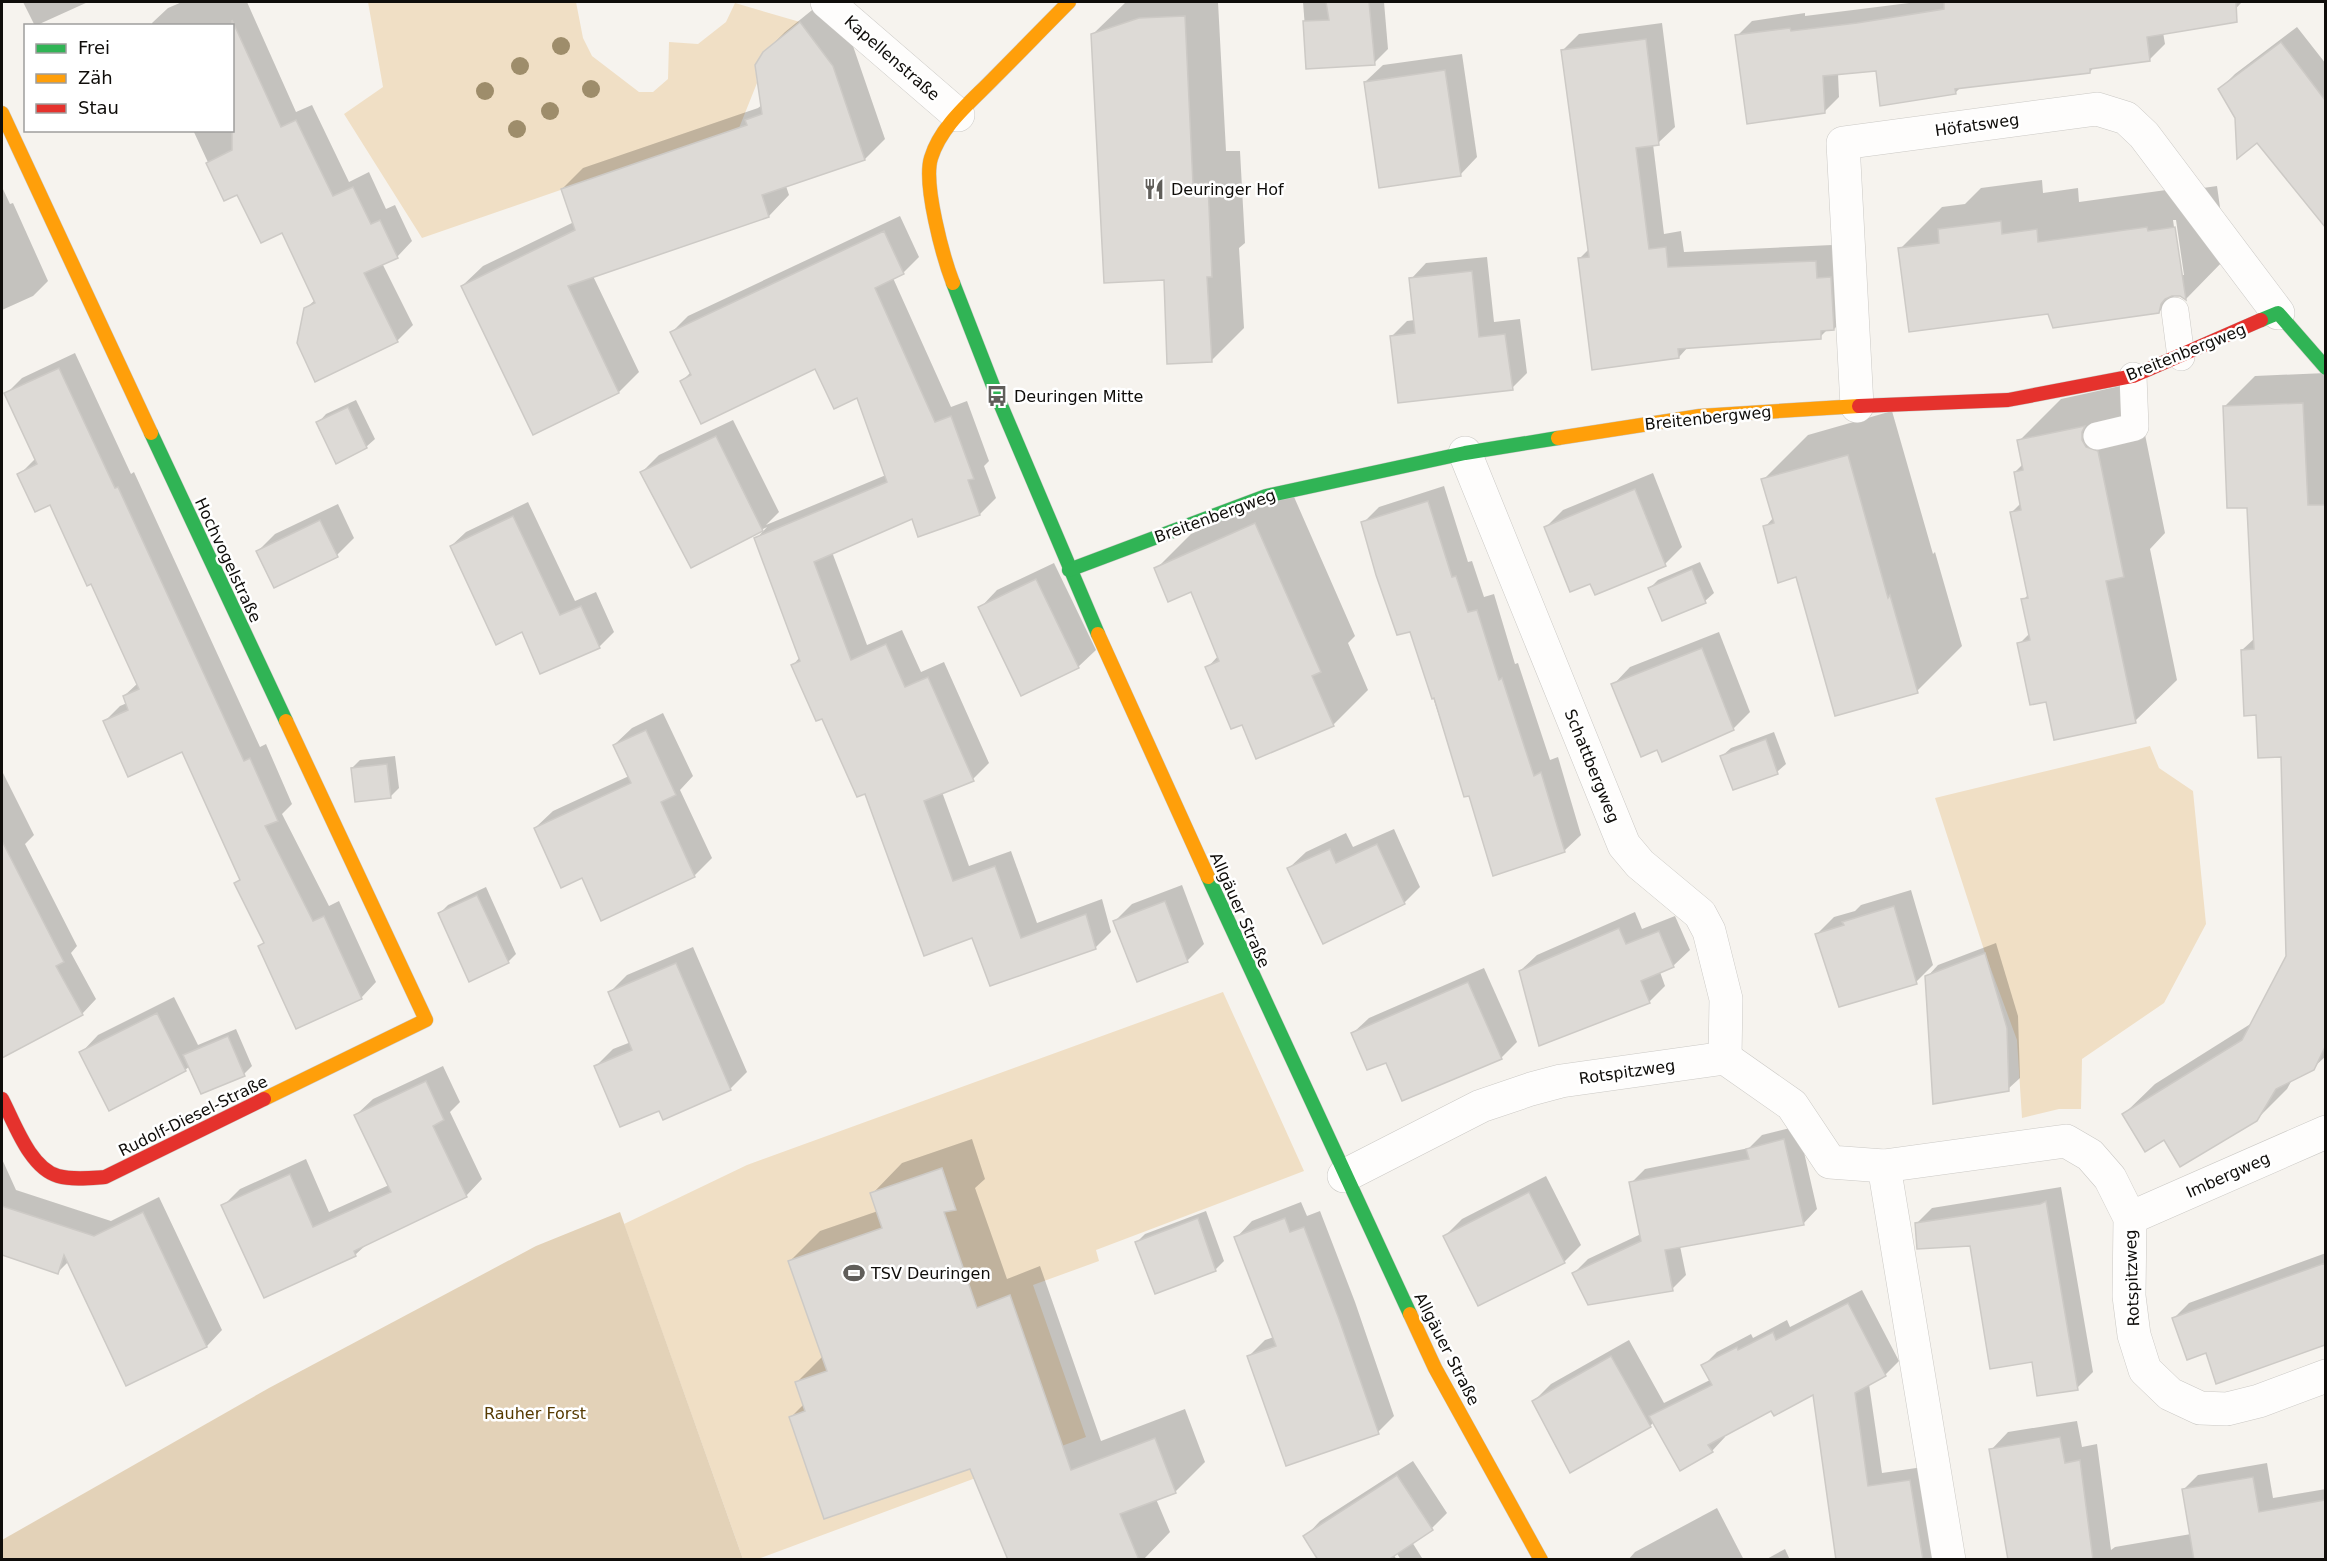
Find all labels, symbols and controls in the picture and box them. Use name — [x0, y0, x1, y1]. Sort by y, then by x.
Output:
street label: Kapellenstraße — [841, 12, 943, 104]
legend — [24, 24, 234, 132]
text: Frei — [78, 37, 110, 58]
text: Zäh — [78, 67, 113, 88]
text: Stau — [78, 97, 119, 118]
street label: Höfatsweg — [1934, 110, 2020, 140]
restaurant icon: Deuringer Hof — [1142, 177, 1166, 201]
place label: Deuringer Hof — [1171, 180, 1284, 199]
street label: Breitenbergweg — [2123, 319, 2249, 385]
bus stop icon: Deuringen Mitte — [985, 384, 1009, 408]
place label: Deuringen Mitte — [1014, 387, 1143, 406]
street label: Breitenbergweg — [1644, 402, 1772, 434]
street label: Breitenbergweg — [1152, 485, 1278, 547]
street label: Hochvogelstraße — [191, 495, 265, 625]
street label: Schattbergweg — [1561, 706, 1623, 826]
street label: Allgäuer Straße — [1206, 849, 1274, 971]
street label: Rotspitzweg — [1578, 1056, 1676, 1088]
street label: Rudolf-Diesel-Straße — [115, 1072, 271, 1160]
street label: Imbergweg — [2183, 1148, 2273, 1202]
street label: Rotspitzweg — [2121, 1229, 2143, 1327]
sports icon: TSV Deuringen — [842, 1261, 866, 1285]
place label: TSV Deuringen — [870, 1264, 991, 1283]
street label: Allgäuer Straße — [1410, 1289, 1484, 1409]
park label: Rauher Forst — [484, 1404, 586, 1423]

